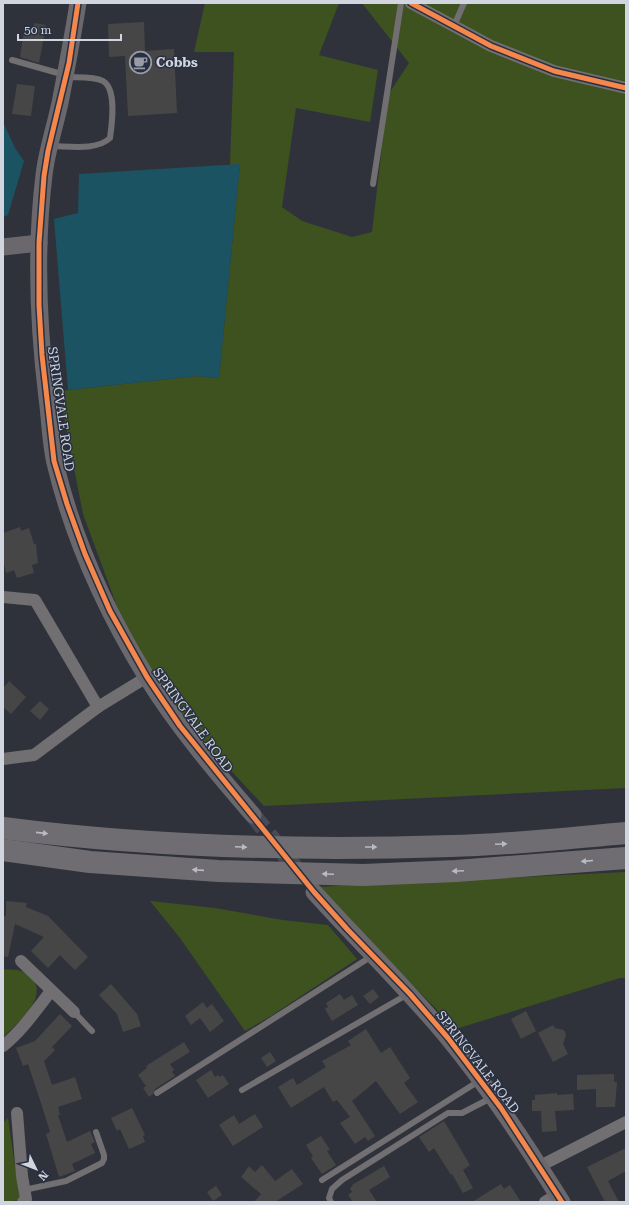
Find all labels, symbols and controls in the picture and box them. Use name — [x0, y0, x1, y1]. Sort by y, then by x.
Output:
scale bar — [18, 16, 121, 42]
text: 50 m — [24, 23, 51, 37]
cafe icon: Cobbs — [127, 49, 153, 75]
place label: Cobbs — [156, 55, 198, 70]
street label: SPRINGVALE ROAD — [45, 346, 77, 472]
street label: SPRINGVALE ROAD — [150, 665, 236, 775]
one-way arrow — [36, 829, 48, 836]
one-way arrow — [495, 840, 507, 847]
one-way arrow — [235, 843, 247, 850]
one-way arrow — [365, 844, 378, 850]
one-way arrow — [581, 858, 593, 865]
one-way arrow — [192, 866, 204, 873]
one-way arrow — [451, 868, 464, 874]
one-way arrow — [322, 870, 334, 877]
street label: SPRINGVALE ROAD — [433, 1008, 523, 1116]
north arrow — [16, 1149, 56, 1189]
text: N — [35, 1168, 51, 1183]

